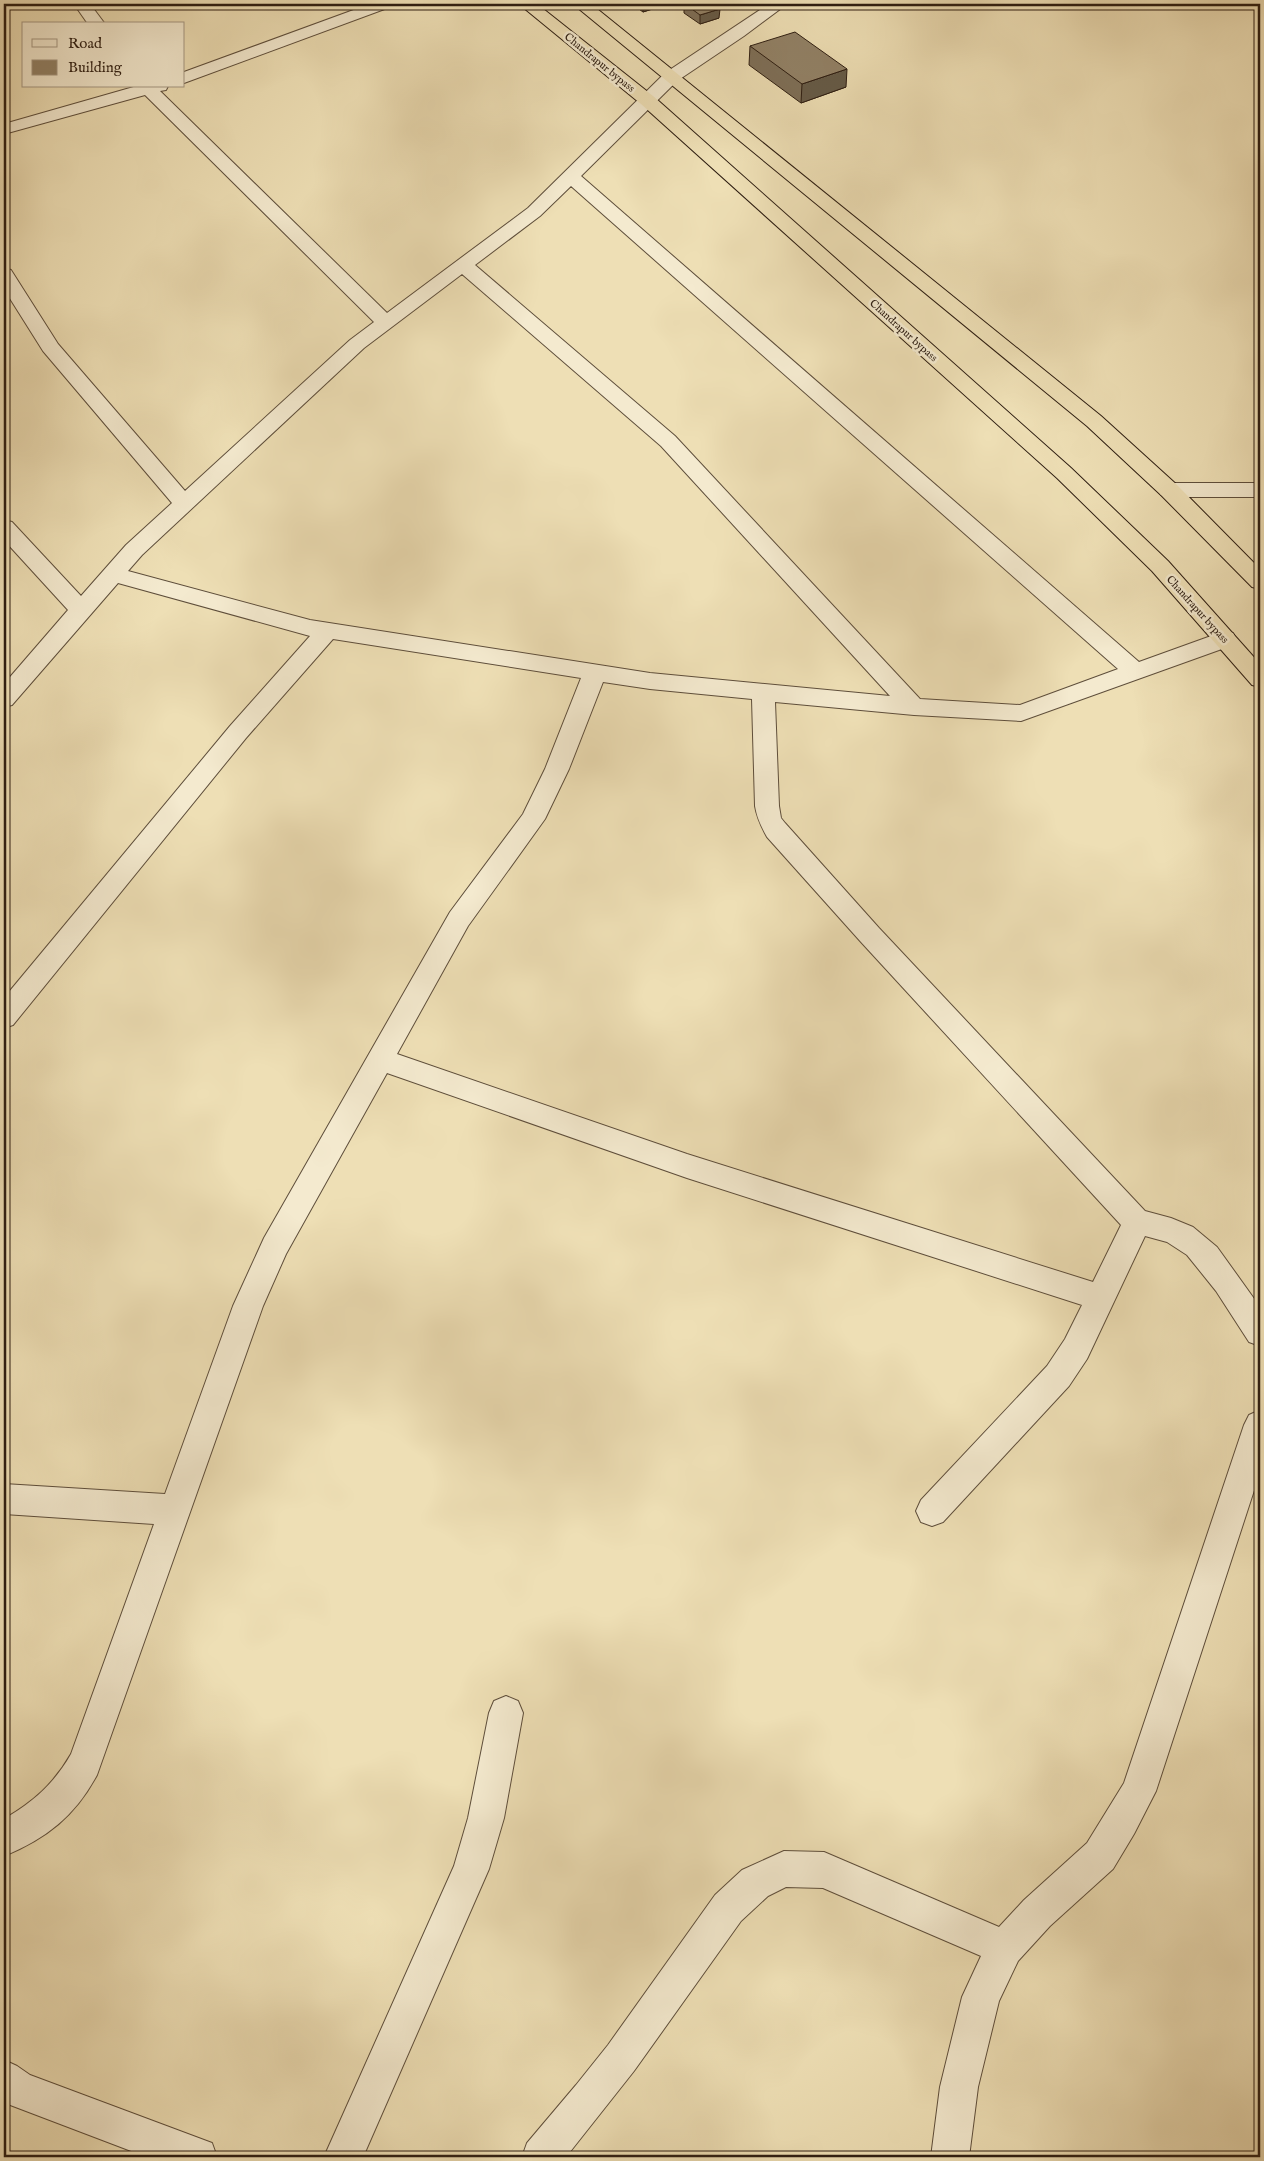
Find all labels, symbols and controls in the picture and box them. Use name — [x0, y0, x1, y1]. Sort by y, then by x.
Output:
legend — [22, 22, 185, 88]
street label: Chandrapur bypass — [561, 30, 638, 96]
text: Road — [68, 34, 103, 53]
text: Building — [68, 58, 123, 77]
street label: Chandrapur bypass — [866, 297, 940, 365]
street label: Chandrapur bypass — [1163, 573, 1232, 647]

